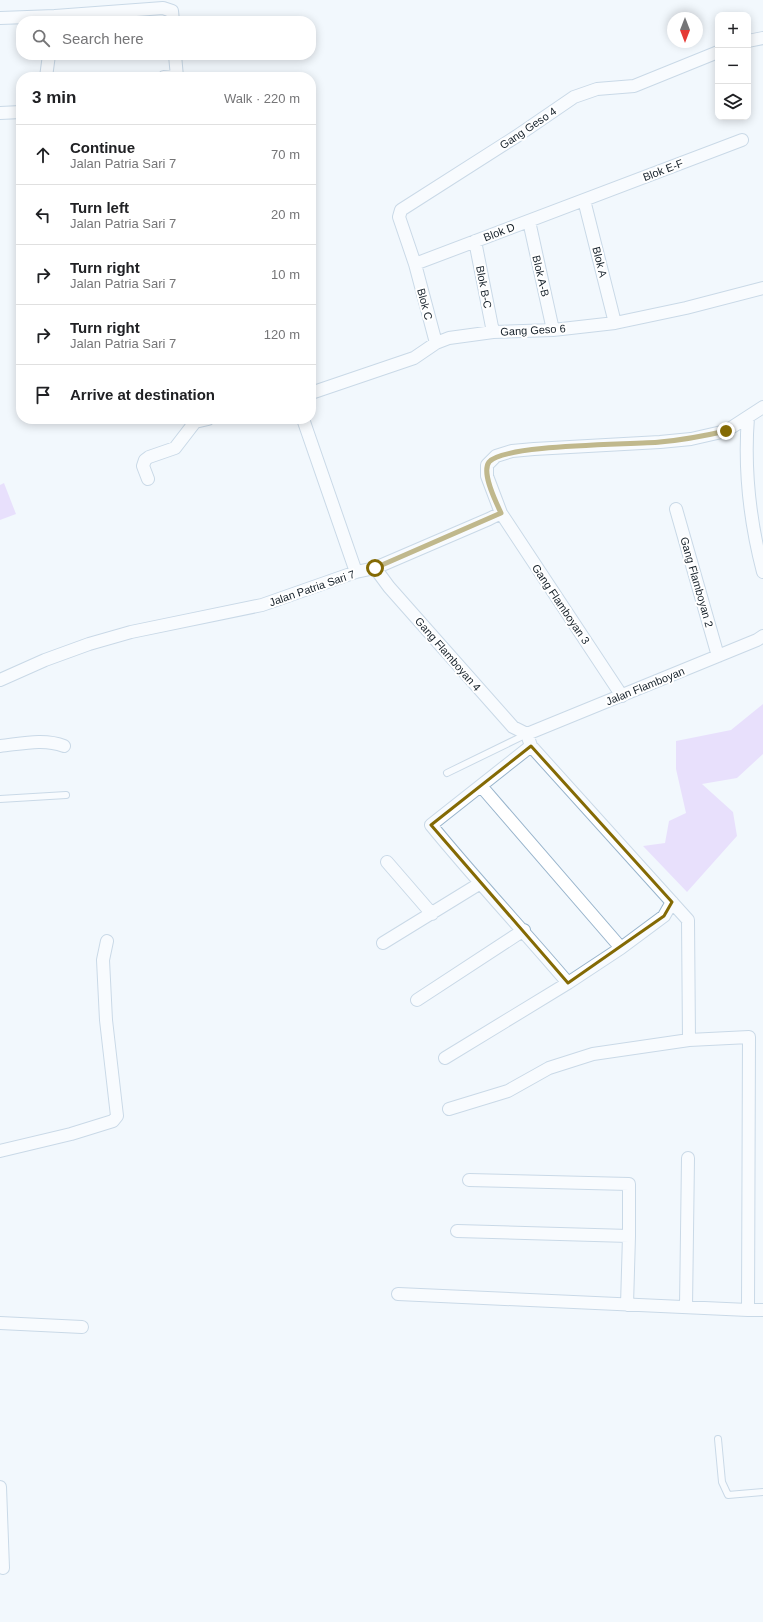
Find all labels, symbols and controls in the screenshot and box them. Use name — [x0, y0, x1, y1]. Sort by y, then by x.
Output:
north arrow — [667, 12, 703, 48]
map controls — [715, 12, 751, 120]
button: + — [715, 12, 751, 48]
search box — [16, 16, 316, 60]
icon: search — [30, 27, 52, 49]
text: Search here — [62, 30, 144, 47]
button: − — [715, 48, 751, 84]
button: layers — [715, 84, 751, 120]
text: 3 min — [32, 88, 76, 107]
text: Walk · 220 m — [224, 91, 300, 106]
street label: Gang Geso 4 — [498, 105, 558, 151]
text: Continue — [70, 139, 135, 156]
icon: ahead — [32, 144, 54, 166]
text: 70 m — [271, 147, 300, 162]
text: Jalan Patria Sari 7 — [70, 156, 176, 171]
street label: Blok E-F — [641, 157, 685, 183]
text: Turn left — [70, 199, 129, 216]
icon: left — [32, 204, 54, 226]
text: 20 m — [271, 207, 300, 222]
text: Jalan Patria Sari 7 — [70, 216, 176, 231]
street label: Blok D — [482, 221, 516, 243]
street label: Blok A — [590, 245, 610, 279]
street label: Blok A-B — [530, 254, 552, 298]
text: Turn right — [70, 259, 140, 276]
icon: right — [32, 264, 54, 286]
street label: Blok B-C — [474, 265, 494, 309]
text: 10 m — [271, 267, 300, 282]
text: Jalan Patria Sari 7 — [70, 276, 176, 291]
street label: Blok C — [415, 287, 435, 321]
text: Turn right — [70, 319, 140, 336]
street label: Gang Geso 6 — [500, 322, 566, 338]
icon: right — [32, 324, 54, 346]
text: 120 m — [264, 327, 300, 342]
text: Jalan Patria Sari 7 — [70, 336, 176, 351]
icon: arrive — [32, 384, 54, 406]
text: Arrive at destination — [70, 386, 215, 403]
route end — [717, 422, 735, 440]
street label: Gang Flamboyan 2 — [678, 535, 716, 629]
route start — [366, 559, 384, 577]
street label: Gang Flamboyan 3 — [530, 562, 592, 646]
street label: Jalan Patria Sari 7 — [268, 568, 356, 608]
street label: Gang Flamboyan 4 — [413, 615, 483, 693]
street label: Jalan Flamboyan — [604, 665, 686, 707]

